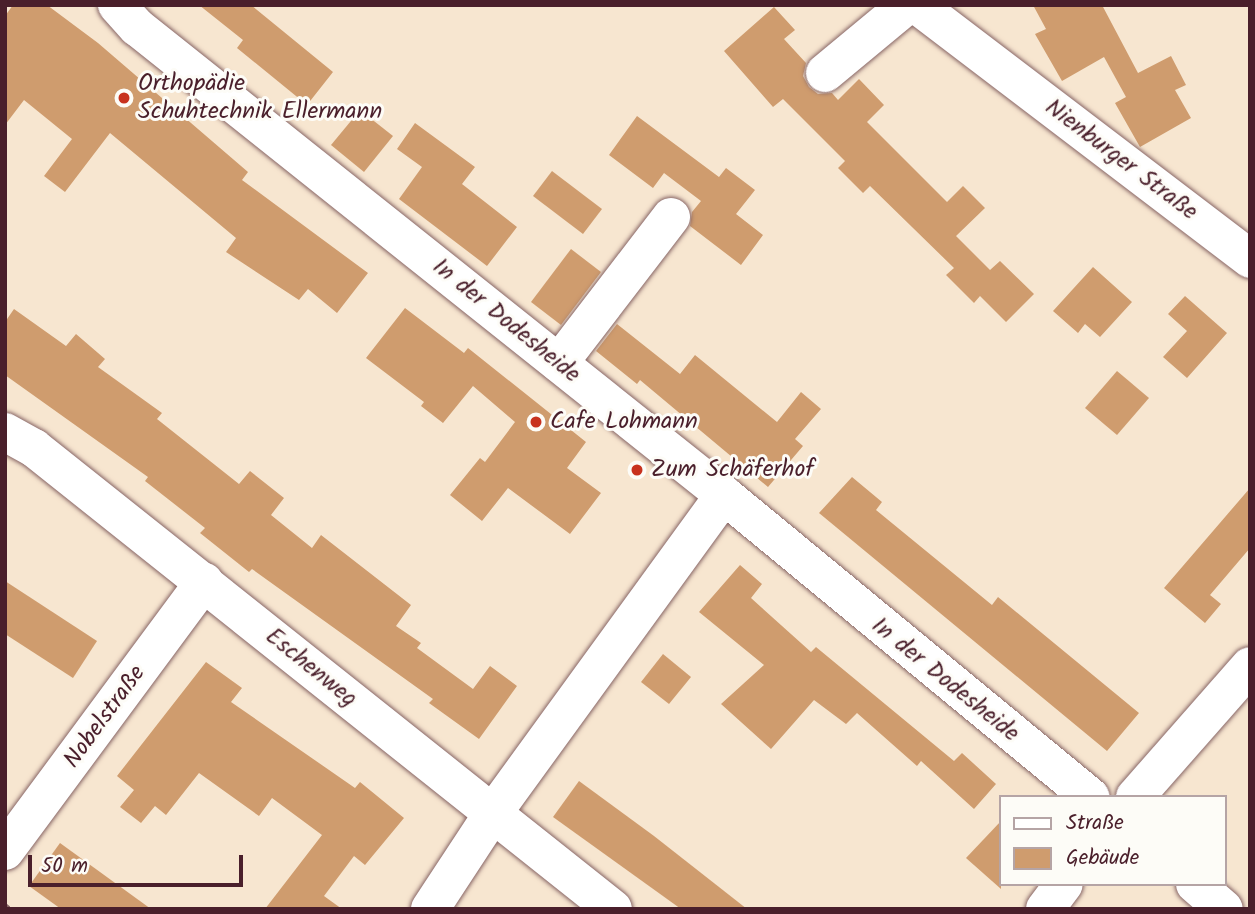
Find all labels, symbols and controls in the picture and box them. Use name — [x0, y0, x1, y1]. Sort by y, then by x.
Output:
place label: Orthopädie Schuhtechnik Ellermann — [138, 70, 382, 126]
marker: Orthopädie Schuhtechnik Ellermann — [116, 90, 132, 106]
street label: Nienburger Straße — [1039, 93, 1203, 227]
street label: In der Dodesheide — [426, 253, 586, 389]
place label: Cafe Lohmann — [550, 408, 698, 436]
marker: Cafe Lohmann — [528, 414, 544, 430]
place label: Zum Schäferhof — [651, 456, 814, 484]
marker: Zum Schäferhof — [629, 462, 645, 478]
street label: In der Dodesheide — [865, 612, 1025, 748]
street label: Eschenweg — [259, 622, 363, 714]
street label: Nobelstraße — [58, 660, 152, 774]
legend — [1000, 795, 1227, 886]
text: Straße — [1066, 807, 1124, 840]
scale bar — [32, 841, 247, 885]
text: Gebäude — [1066, 842, 1139, 875]
text: 50 m — [41, 850, 88, 883]

